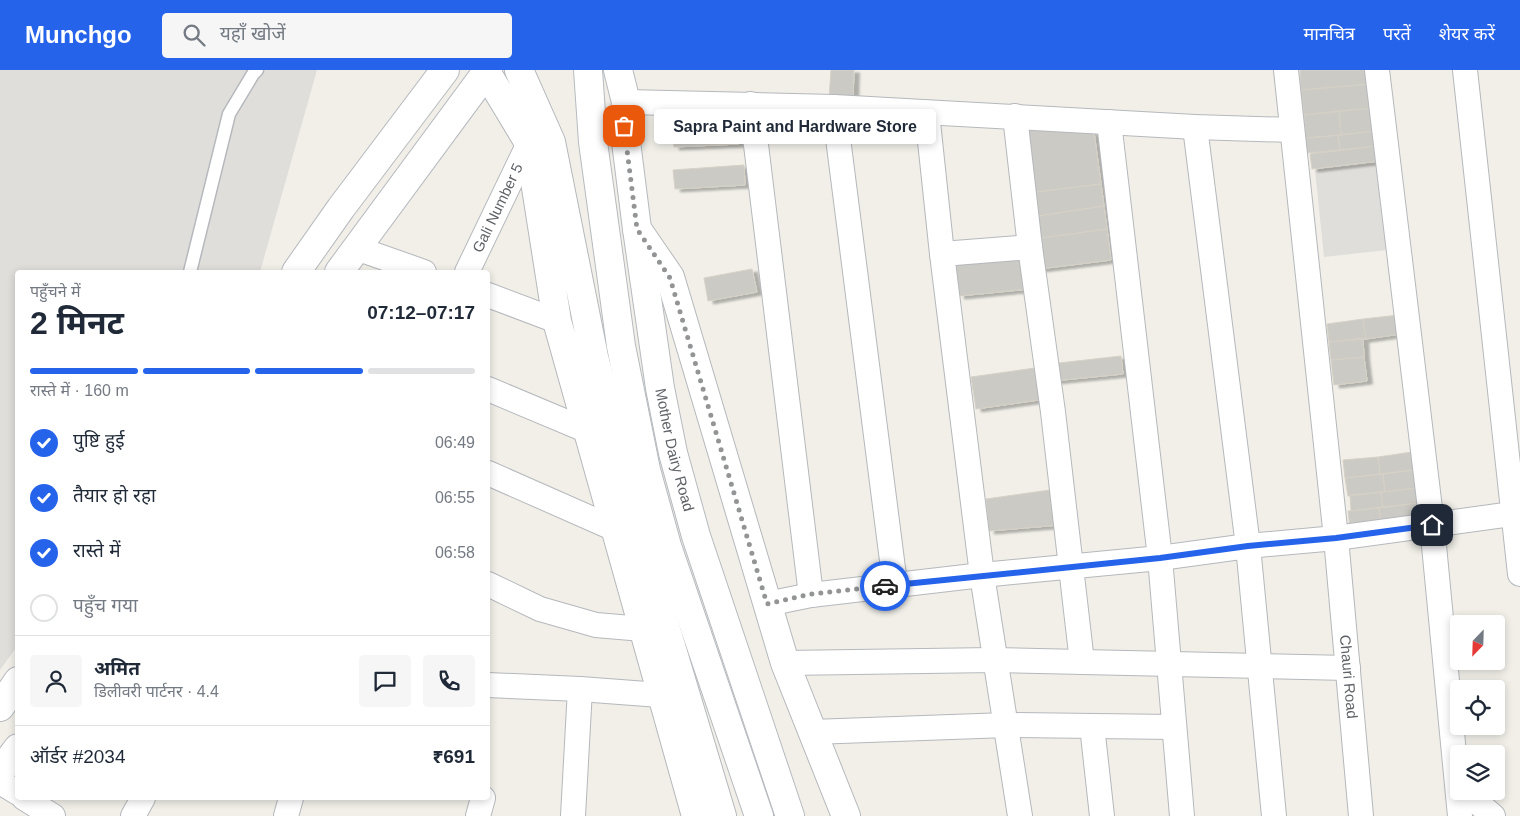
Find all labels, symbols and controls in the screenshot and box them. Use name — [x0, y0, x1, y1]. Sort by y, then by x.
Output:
search box — [162, 13, 512, 58]
text: Munchgo — [25, 21, 132, 48]
icon: search — [180, 21, 208, 49]
text: यहाँ खोजें — [220, 23, 286, 44]
text: मानचित्र — [1303, 24, 1355, 44]
text: परतें — [1383, 24, 1411, 44]
text: शेयर करें — [1439, 24, 1495, 44]
pin — [603, 105, 645, 147]
callout: Sapra Paint and Hardware Store — [654, 108, 936, 144]
icon: bag — [610, 112, 638, 140]
text: Sapra Paint and Hardware Store — [673, 118, 917, 135]
street label: Gali Number 5 — [469, 161, 526, 255]
text: पहुँचने में — [30, 283, 81, 300]
text: 07:12–07:17 — [367, 302, 475, 323]
text: 2 मिनट — [30, 305, 124, 341]
text: रास्ते में · 160 m — [30, 382, 129, 399]
street label: Mother Dairy Road — [652, 387, 698, 513]
icon: check — [30, 429, 58, 457]
text: पुष्टि हुई — [73, 430, 125, 451]
text: 06:49 — [435, 434, 475, 451]
icon: check — [30, 484, 58, 512]
text: तैयार हो रहा — [73, 485, 156, 506]
text: 06:55 — [435, 489, 475, 506]
pin — [1411, 504, 1453, 546]
icon: home — [1418, 511, 1446, 539]
icon: check — [30, 539, 58, 567]
text: रास्ते में — [73, 540, 121, 561]
text: 06:58 — [435, 544, 475, 561]
courier — [860, 561, 910, 611]
icon: car — [871, 572, 899, 600]
text: पहुँच गया — [73, 595, 138, 616]
north arrow — [1450, 615, 1505, 670]
map controls — [1450, 615, 1505, 800]
street label: Chauri Road — [1337, 634, 1361, 719]
button: person — [30, 655, 82, 707]
button: chat — [359, 655, 411, 707]
button: phone — [423, 655, 475, 707]
text: अमित — [94, 658, 140, 679]
button: locate — [1450, 680, 1505, 735]
text: डिलीवरी पार्टनर · 4.4 — [94, 683, 219, 700]
button: layers — [1450, 745, 1505, 800]
text: ऑर्डर #2034 — [30, 746, 126, 767]
text: ₹691 — [432, 746, 475, 767]

